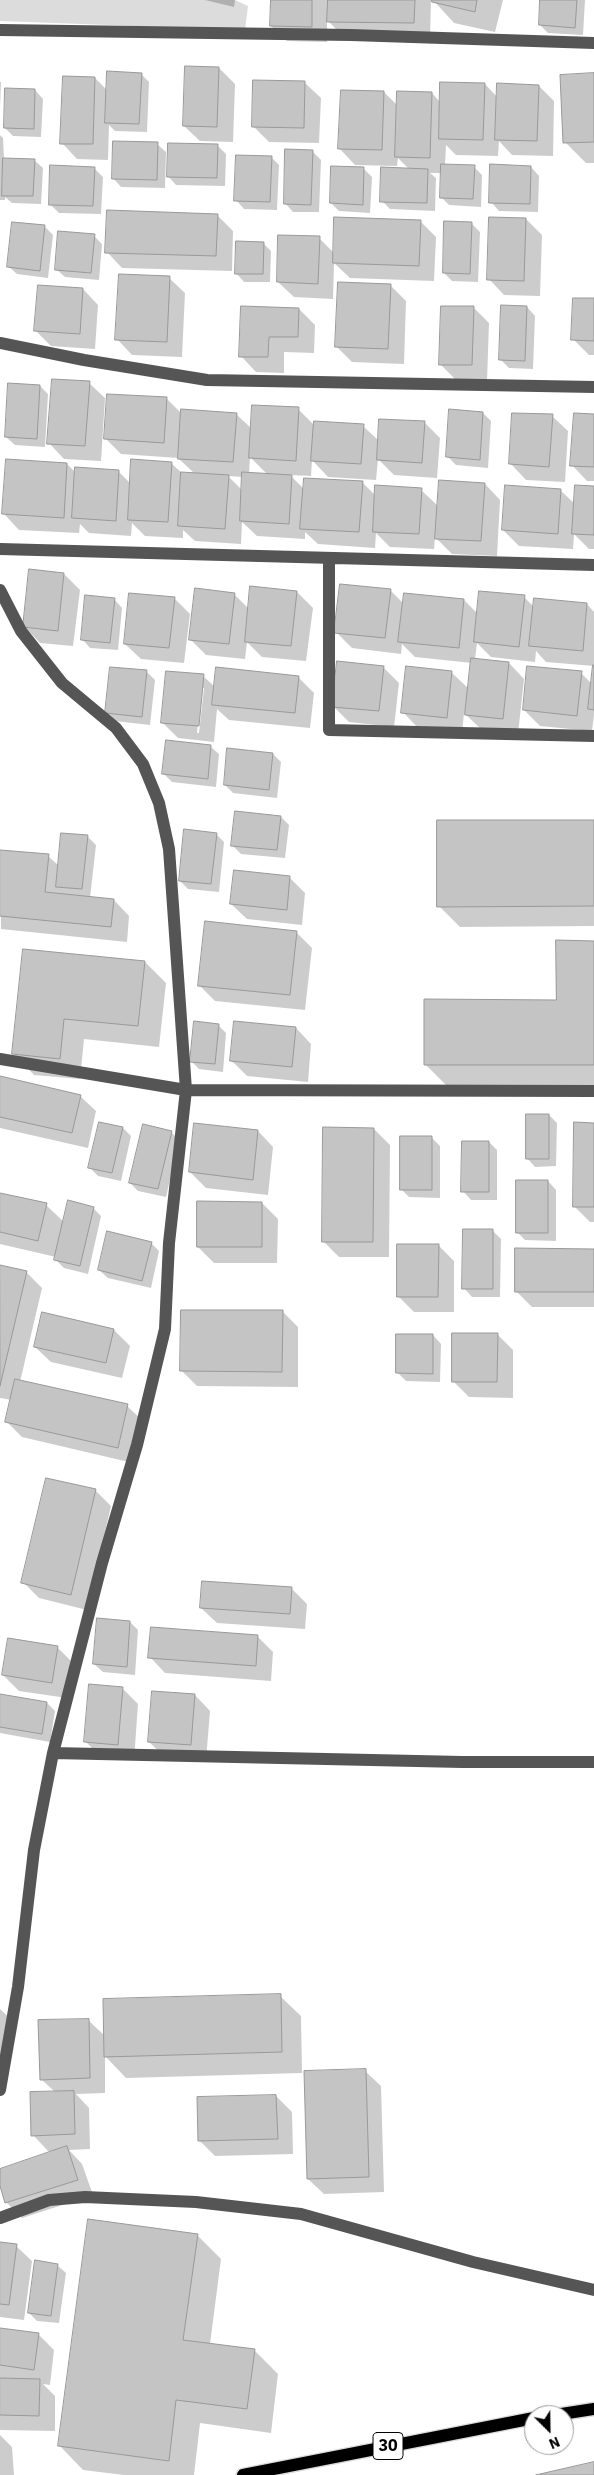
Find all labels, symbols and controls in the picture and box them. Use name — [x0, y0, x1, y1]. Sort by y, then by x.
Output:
north arrow — [524, 2405, 574, 2455]
road number: 30 — [373, 2432, 403, 2460]
text: N — [546, 2433, 563, 2453]

